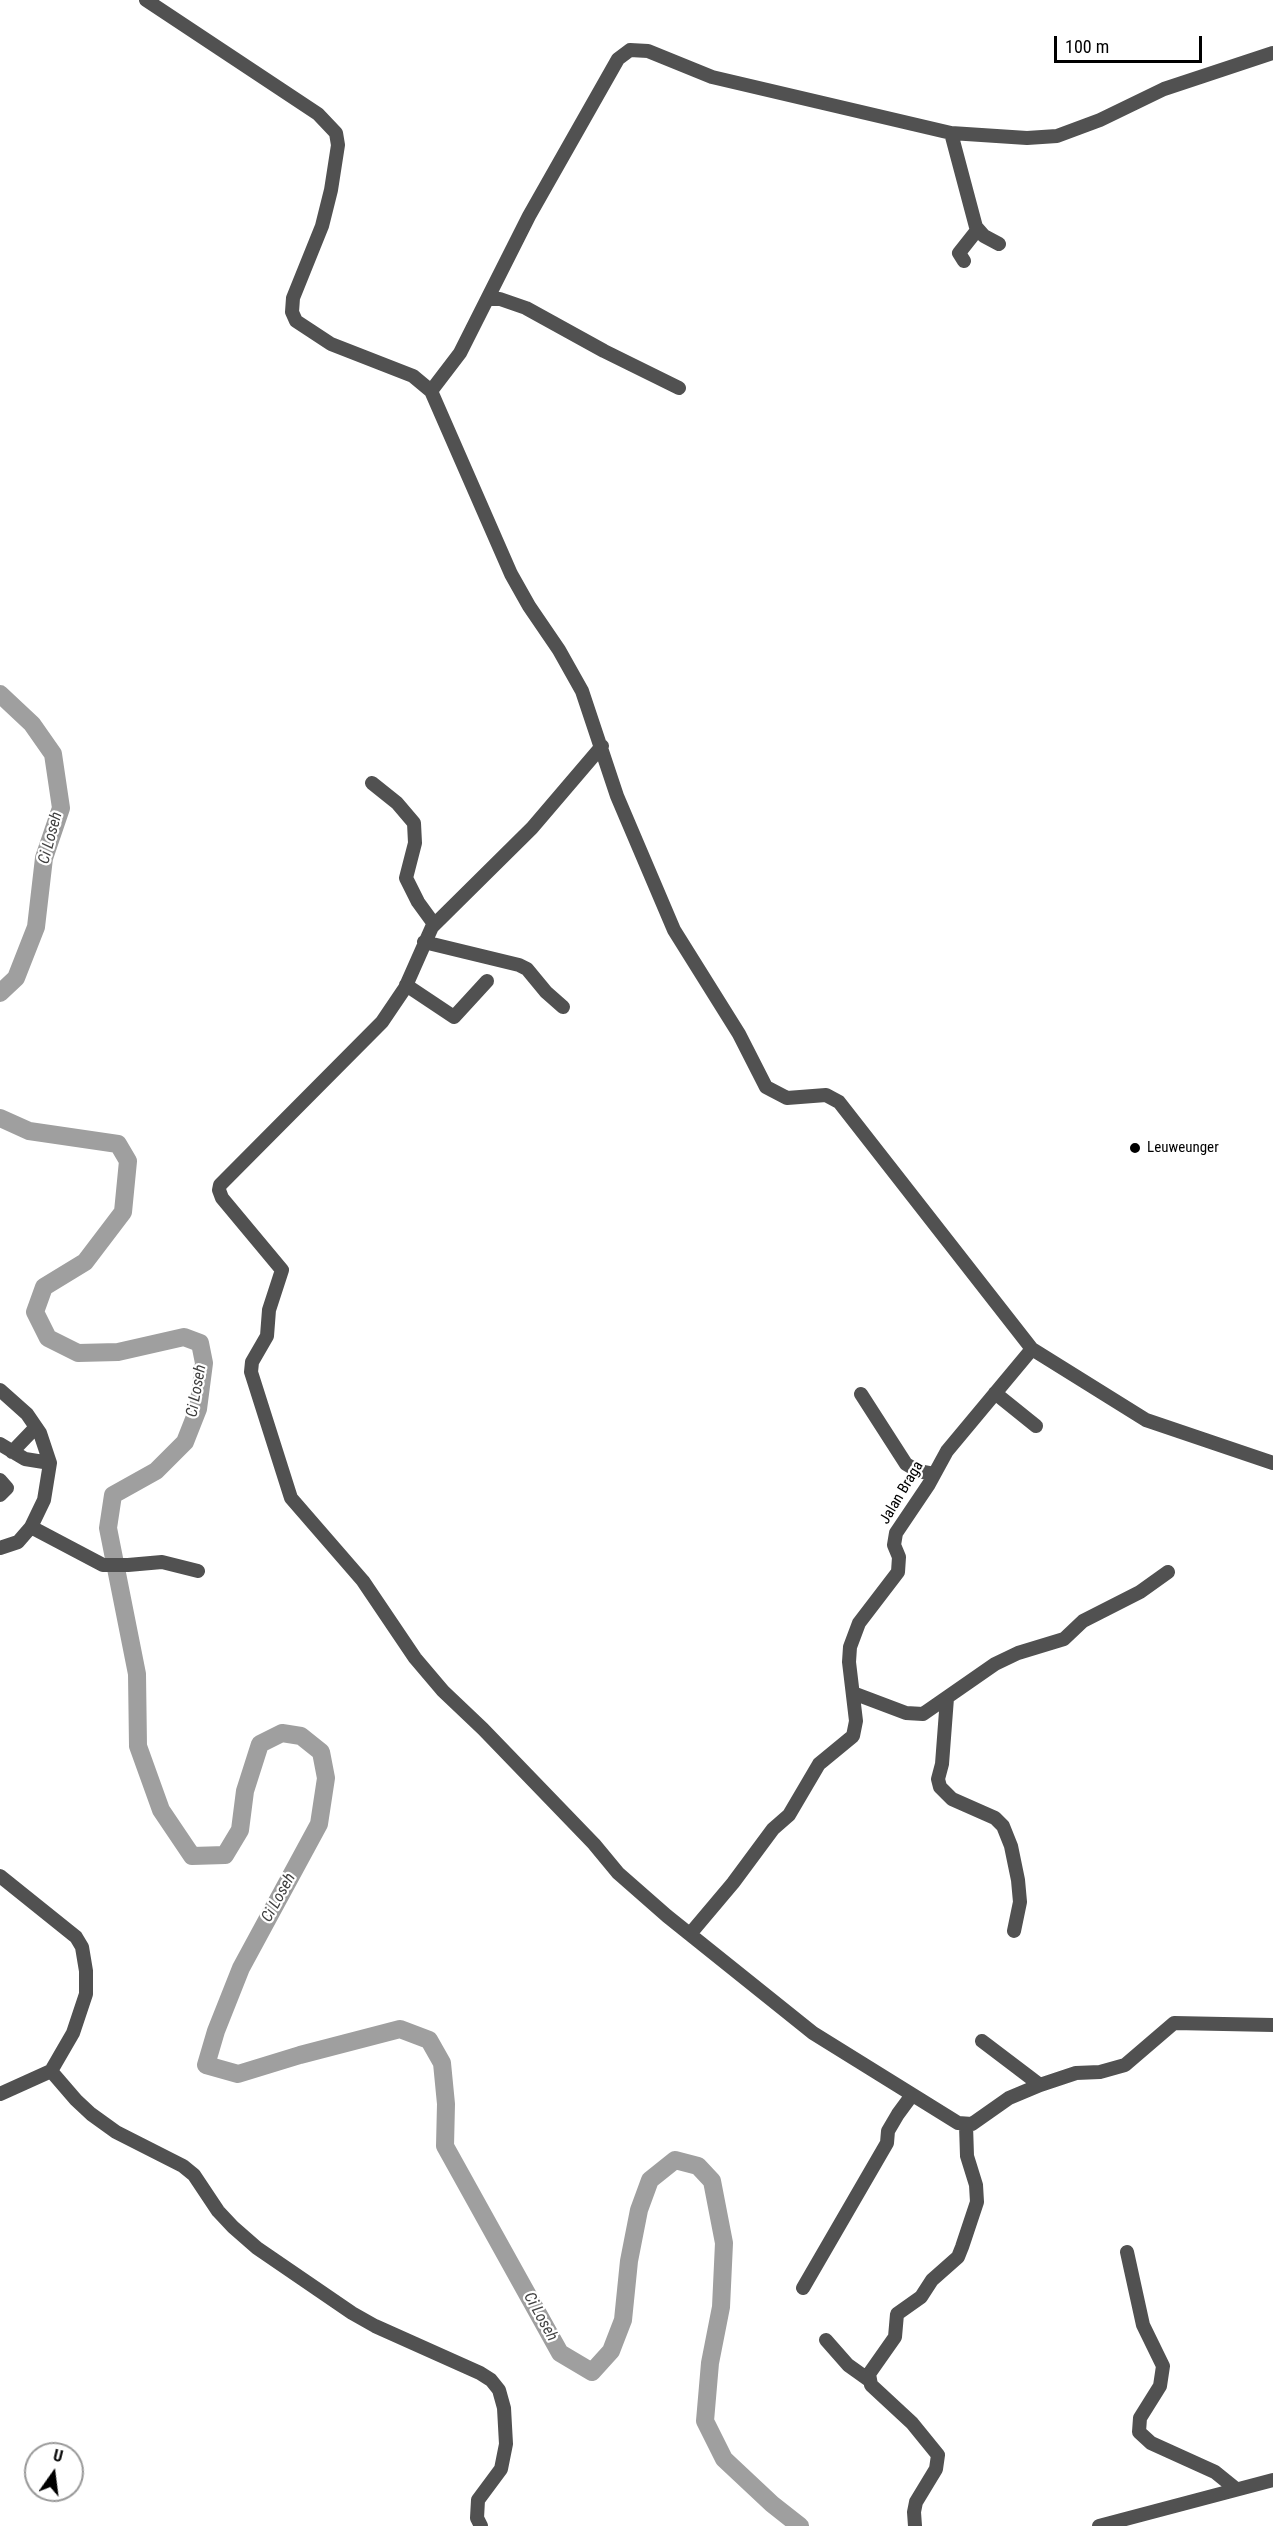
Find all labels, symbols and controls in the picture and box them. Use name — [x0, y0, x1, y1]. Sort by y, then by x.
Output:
scale bar — [1057, 24, 1206, 62]
text: 100 m — [1065, 36, 1109, 57]
water label: Ci Loseh — [35, 810, 67, 866]
place label: Leuweunger — [1147, 1139, 1219, 1157]
marker: Leuweunger — [1128, 1141, 1142, 1155]
water label: Ci Loseh — [183, 1363, 211, 1419]
street label: Jalan Braga — [876, 1458, 928, 1528]
water label: Ci Loseh — [258, 1870, 300, 1926]
water label: Ci Loseh — [519, 2289, 561, 2345]
north arrow — [24, 2442, 84, 2502]
text: U — [51, 2446, 65, 2466]

